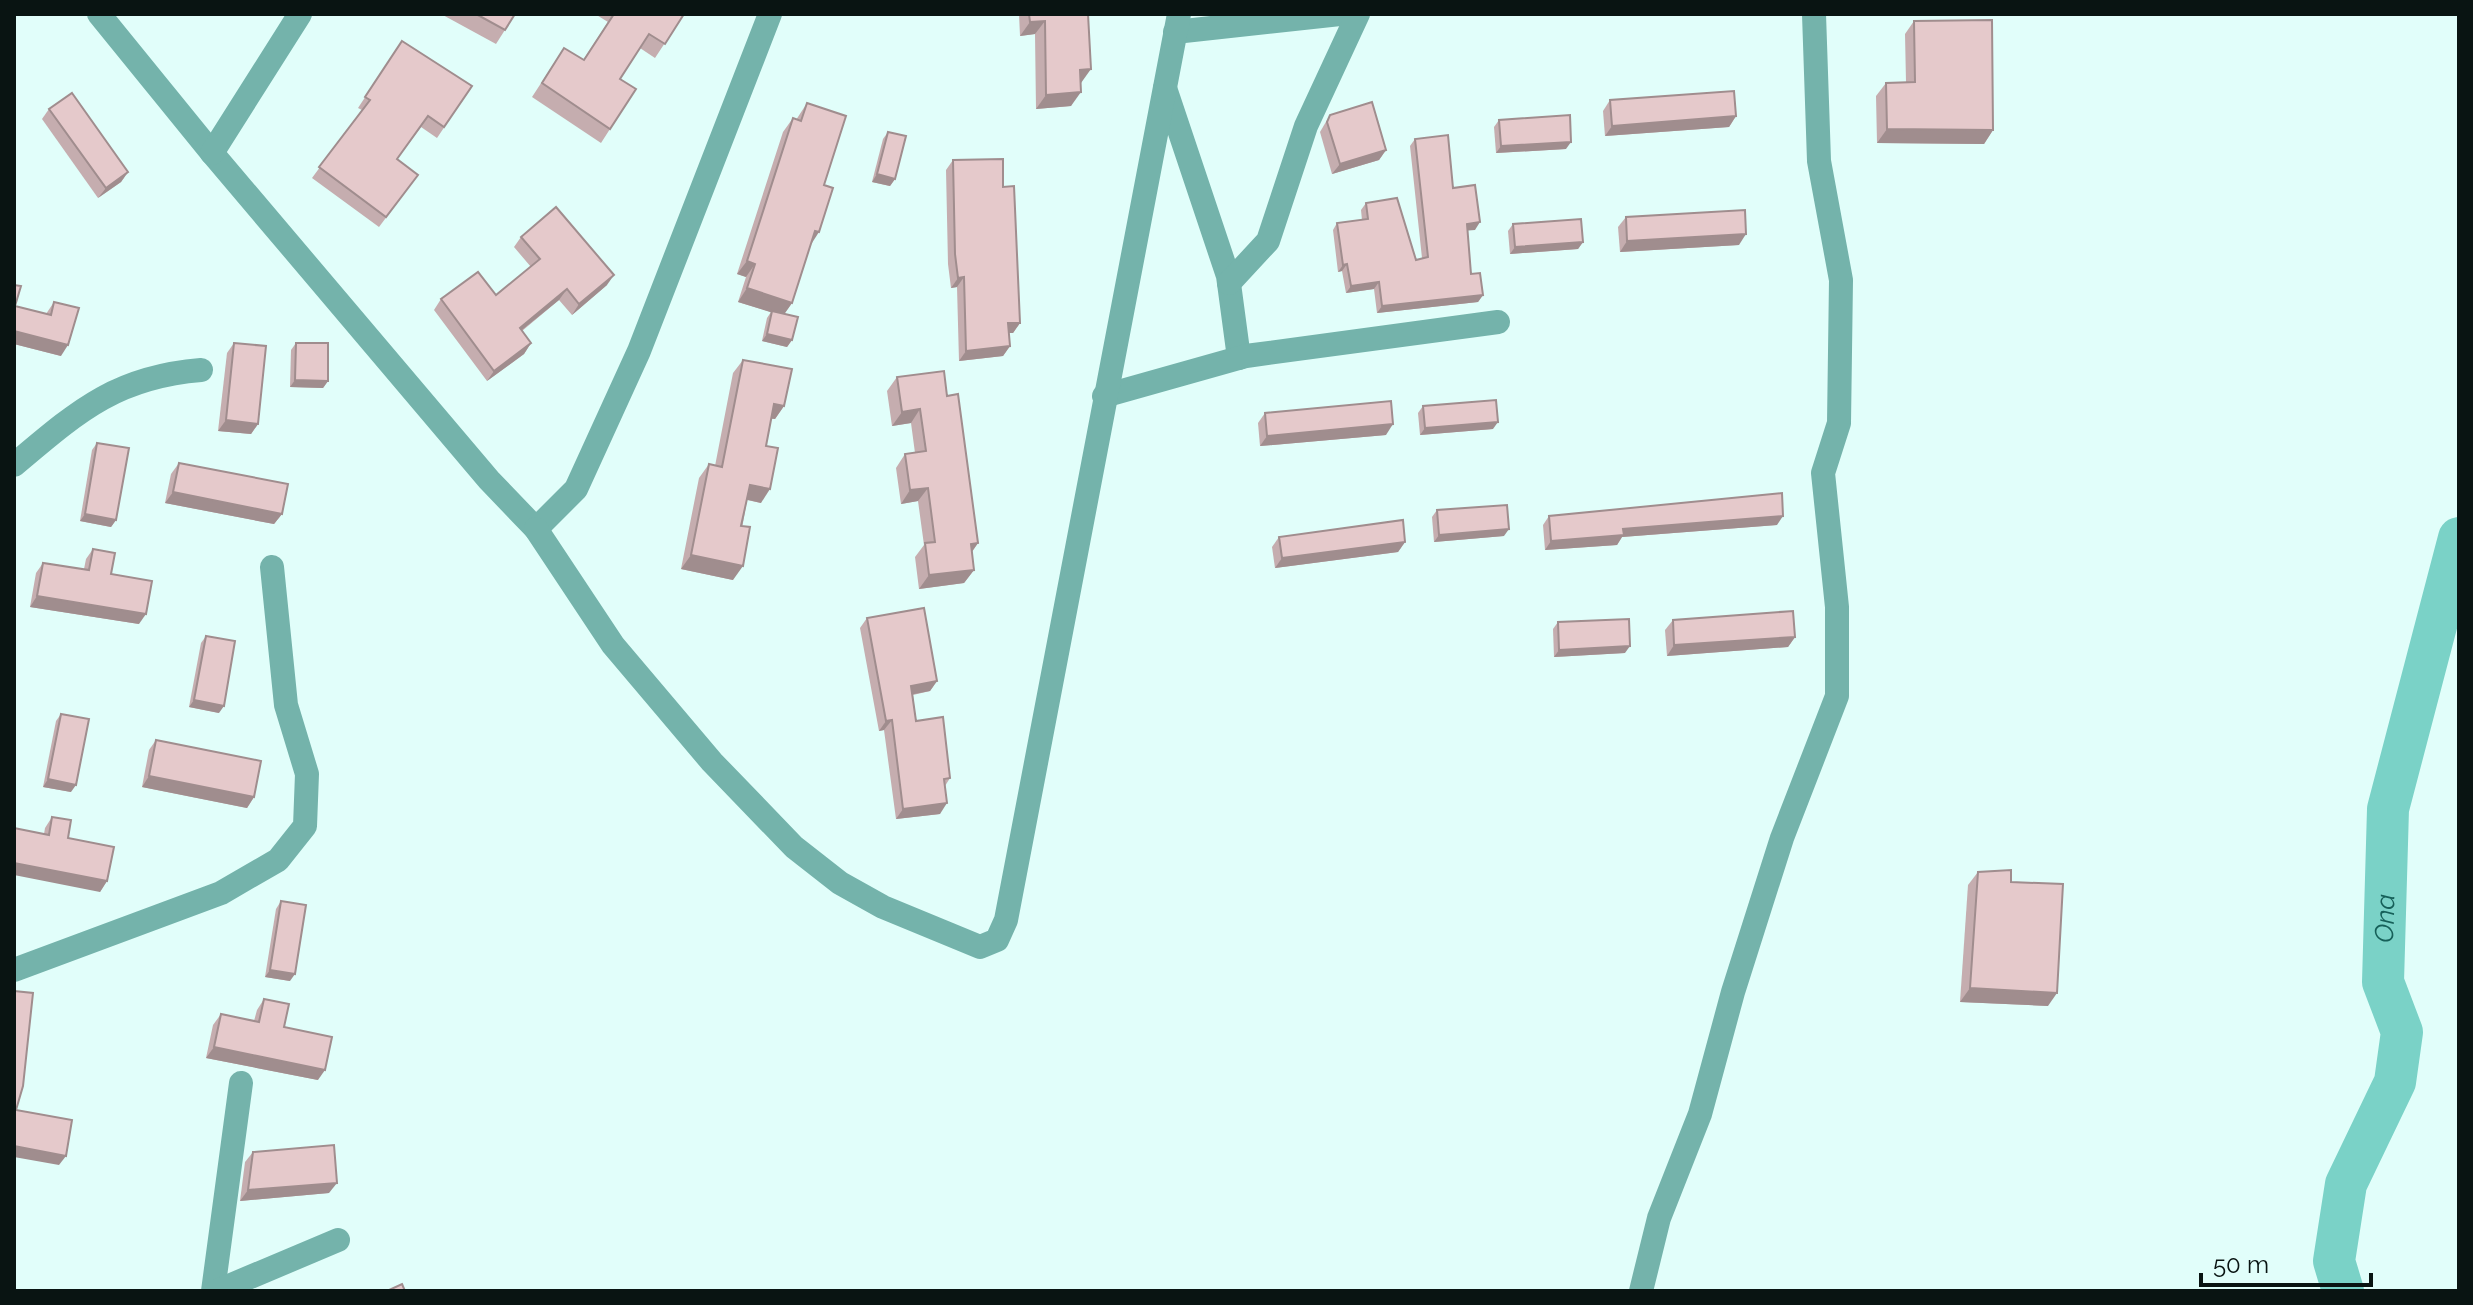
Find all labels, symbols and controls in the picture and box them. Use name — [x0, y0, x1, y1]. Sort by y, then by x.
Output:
water label: Ona — [2369, 894, 2401, 943]
scale bar — [2201, 1237, 2371, 1287]
text: 50 m — [2213, 1250, 2269, 1279]

